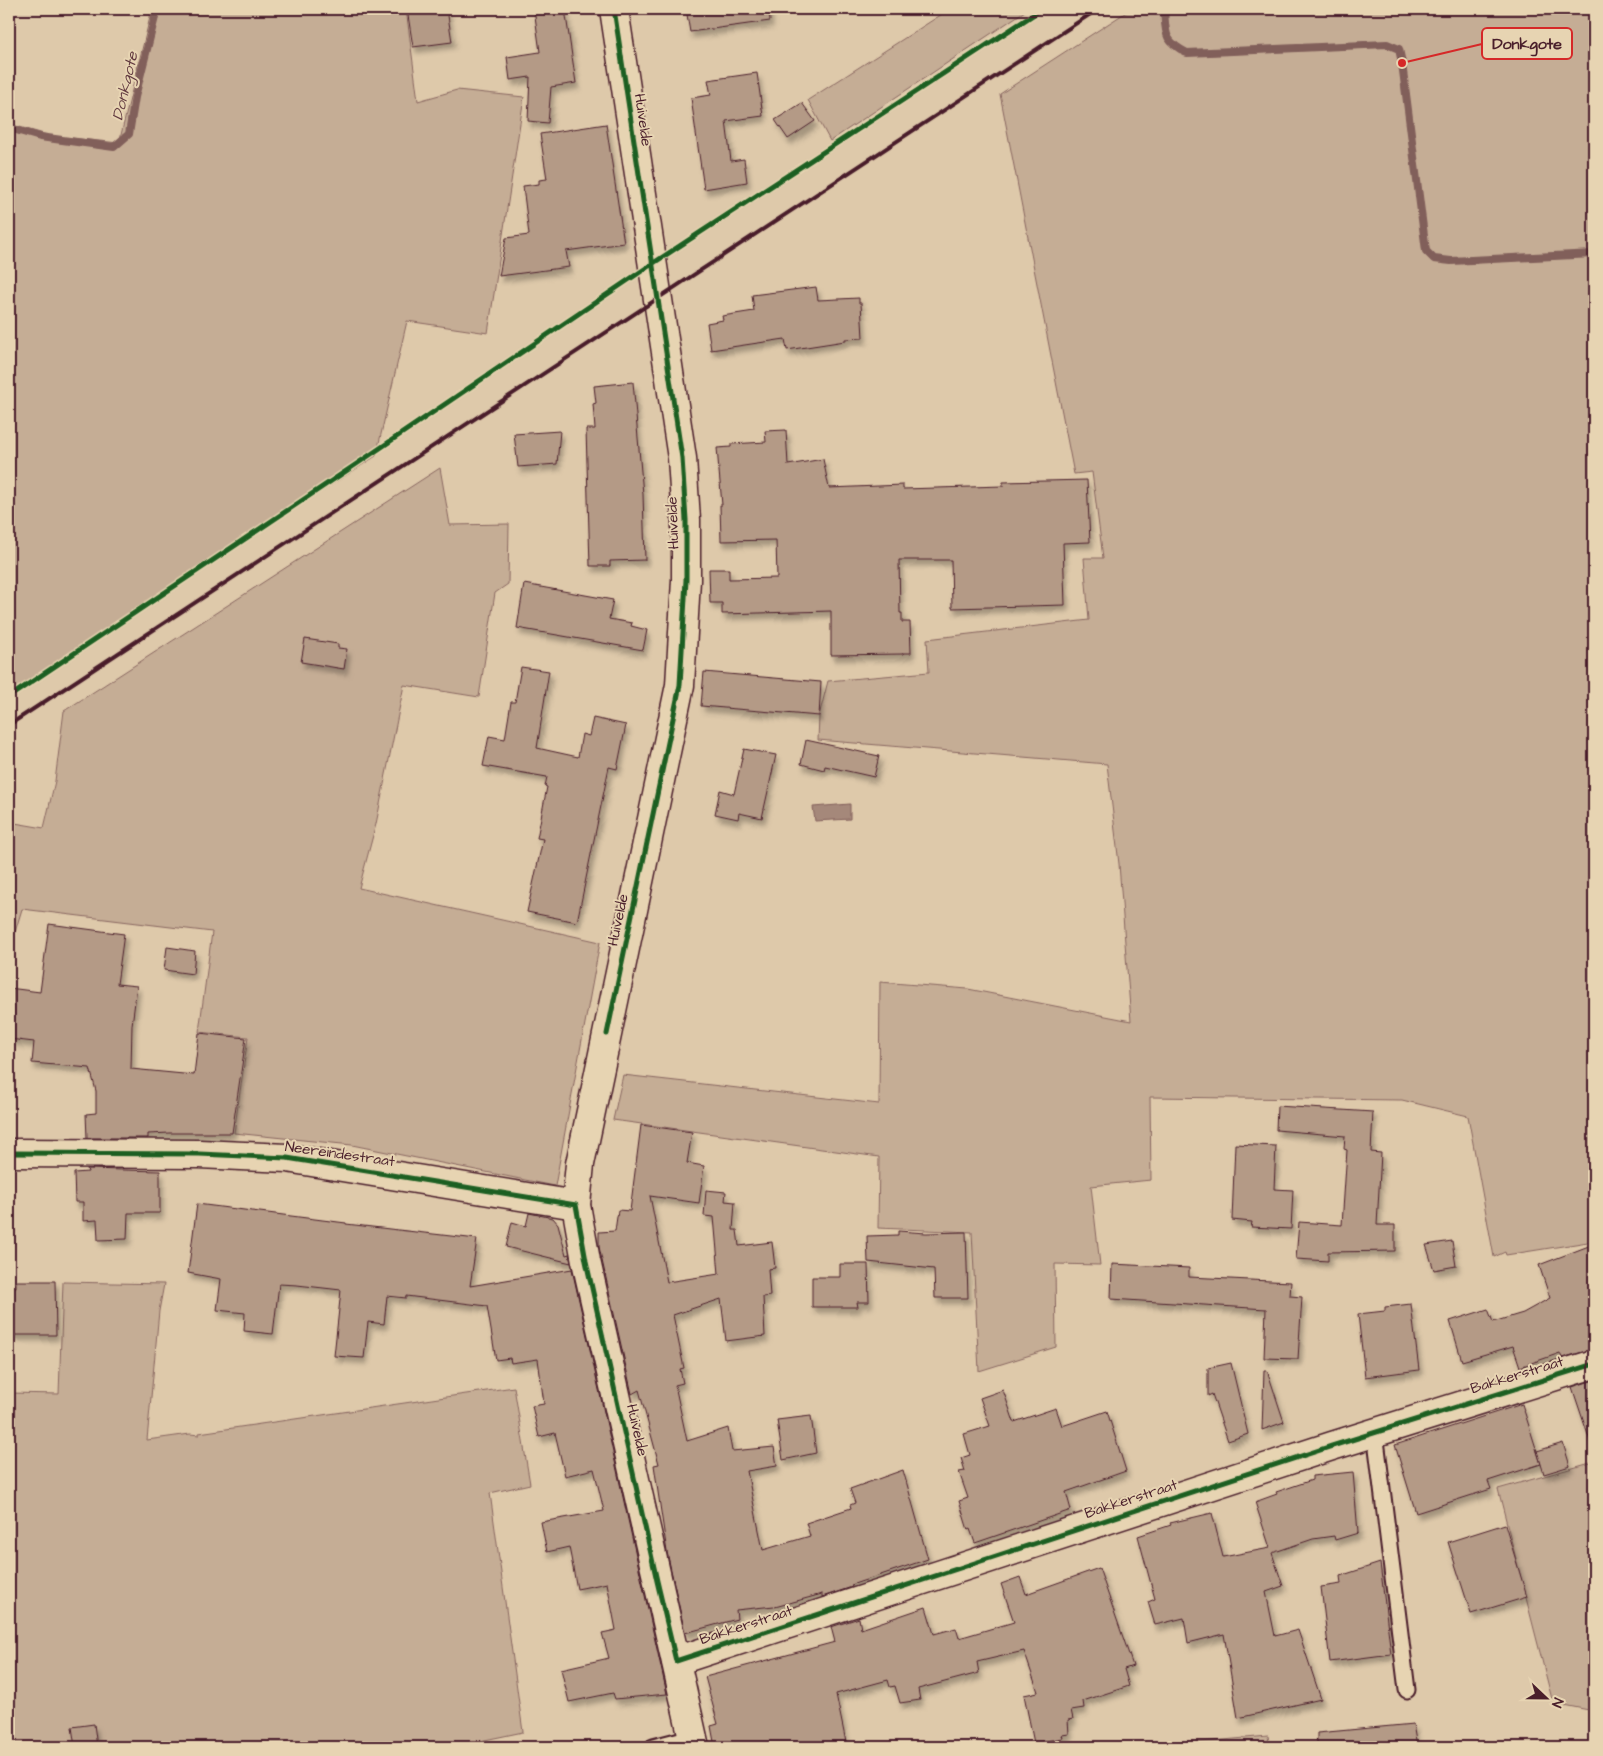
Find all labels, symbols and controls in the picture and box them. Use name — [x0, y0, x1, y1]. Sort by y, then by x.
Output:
callout: Donkgote — [1482, 28, 1572, 59]
text: Donkgote — [1492, 33, 1562, 57]
water label: Donkgote — [106, 48, 145, 123]
street label: Huivelde — [629, 92, 657, 148]
street label: Huivelde — [662, 496, 684, 550]
street label: Huivelde — [602, 892, 634, 948]
street label: Neereindestraat — [284, 1136, 396, 1172]
street label: Bakkerstraat — [1468, 1351, 1566, 1399]
street label: Huivelde — [621, 1402, 653, 1458]
street label: Bakkerstraat — [1082, 1474, 1180, 1524]
street label: Bakkerstraat — [697, 1600, 795, 1650]
north arrow — [1520, 1674, 1570, 1724]
text: N — [1546, 1695, 1568, 1711]

